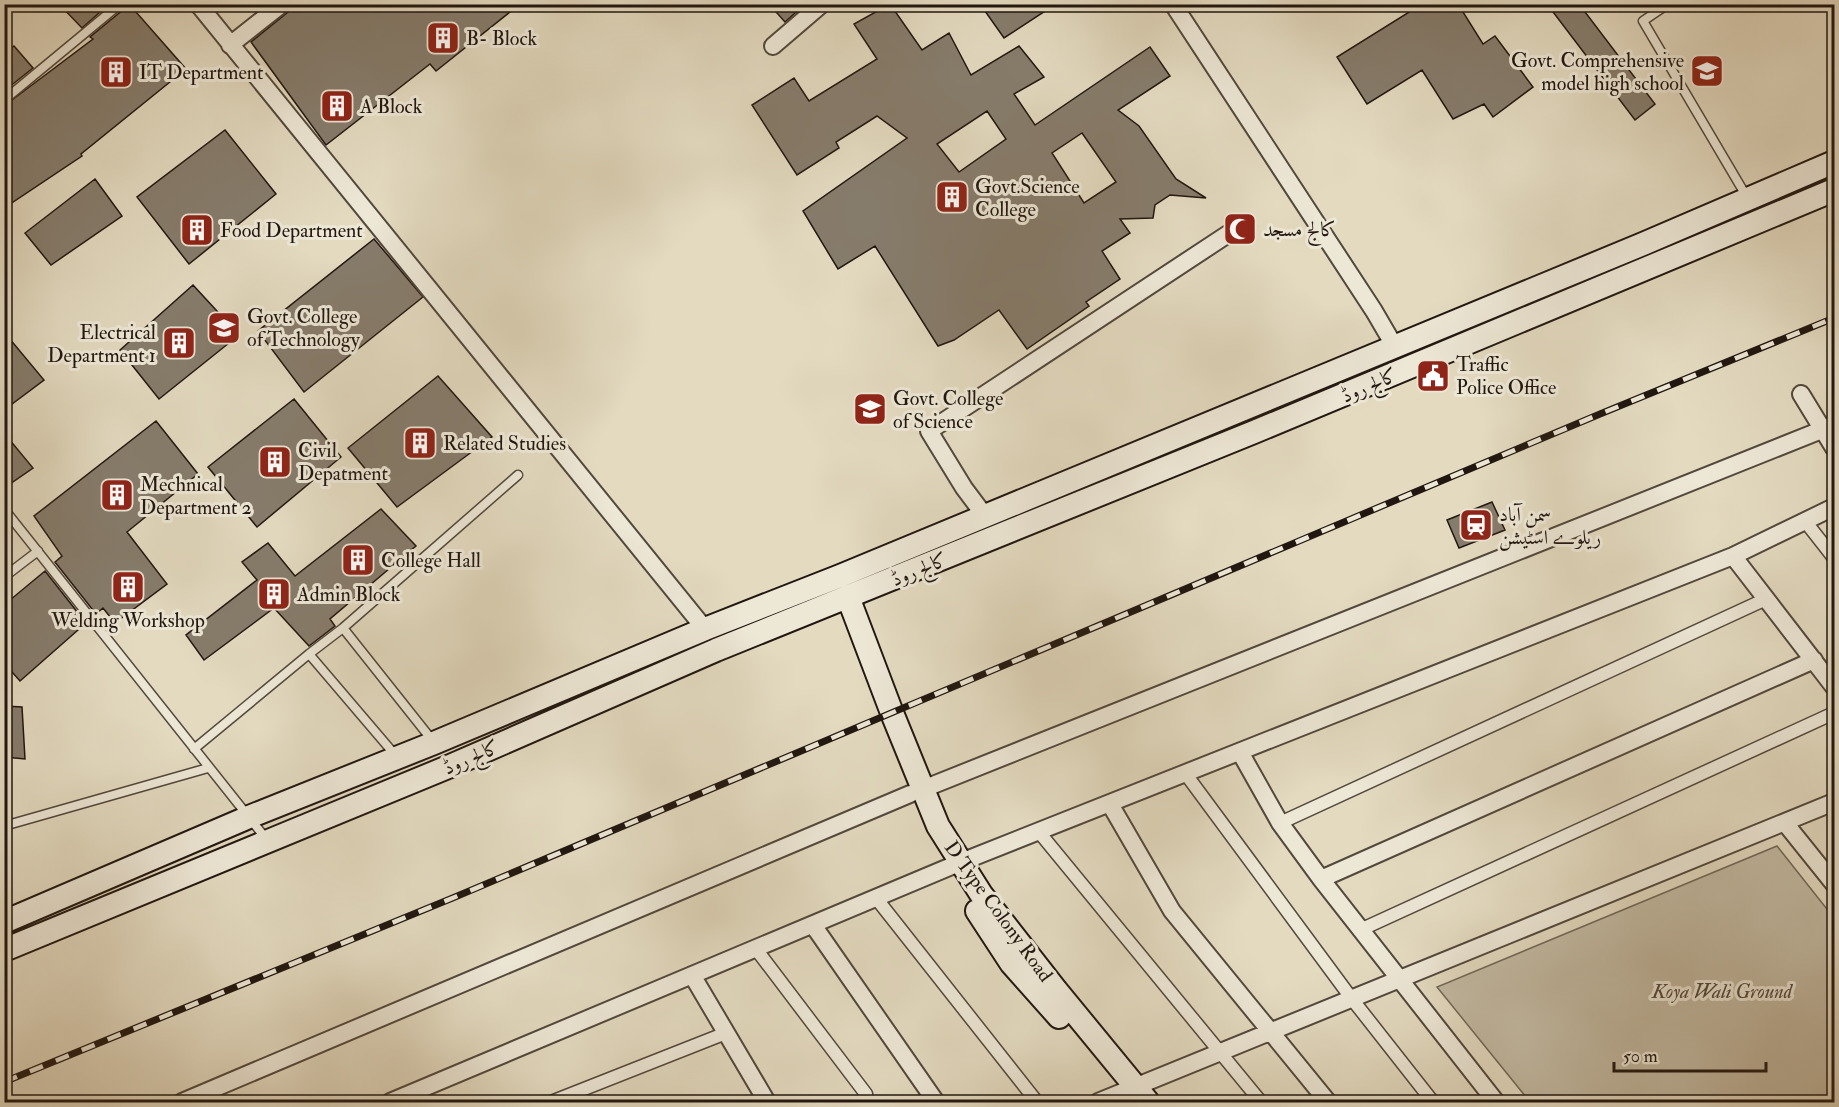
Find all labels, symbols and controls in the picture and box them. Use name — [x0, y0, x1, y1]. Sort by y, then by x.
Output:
building icon: B- Block — [425, 20, 461, 56]
place label: B- Block — [466, 26, 538, 51]
place label: Govt. Comprehensive model high school — [1511, 48, 1684, 96]
school or university icon: Govt. Comprehensive model high school — [1689, 53, 1725, 89]
building icon: IT Department — [98, 54, 134, 90]
place label: IT Department — [139, 60, 264, 86]
building icon: A Block — [319, 88, 355, 124]
place label: A Block — [359, 94, 423, 119]
place label: Govt.Science College — [975, 174, 1080, 222]
building icon: Govt.Science College — [934, 179, 970, 215]
mosque icon: کالج مسجد — [1222, 211, 1258, 247]
building icon: Food Department — [179, 212, 215, 248]
place label: کالج مسجد — [1263, 217, 1336, 246]
place label: Food Department — [220, 218, 363, 244]
place label: Govt. College of Technology — [247, 304, 361, 352]
school or university icon: Govt. College of Technology — [206, 310, 242, 346]
place label: Electrical Department 1 — [47, 320, 156, 369]
building icon: Electrical Department 1 — [161, 325, 197, 361]
place label: Traffic Police Office — [1456, 352, 1556, 400]
public building icon: Traffic Police Office — [1415, 358, 1451, 394]
street label: کالج روڈ — [1337, 363, 1403, 412]
place label: Govt. College of Science — [893, 386, 1003, 434]
school or university icon: Govt. College of Science — [852, 391, 888, 427]
building icon: Related Studies — [402, 425, 438, 461]
place label: Related Studies — [443, 431, 566, 456]
place label: Civil Depatment — [298, 438, 388, 487]
building icon: Civil Depatment — [257, 444, 293, 480]
place label: Mechnical Department 2 — [140, 472, 252, 521]
building icon: Mechnical Department 2 — [99, 477, 135, 513]
place label: سمن آباد ریلوے اسٹیشن — [1499, 502, 1601, 551]
station icon: سمن آباد ریلوے اسٹیشن — [1458, 507, 1494, 543]
building icon: College Hall — [340, 542, 376, 578]
street label: کالج روڈ — [887, 547, 953, 596]
place label: College Hall — [381, 548, 481, 573]
building icon: Welding Workshop — [110, 569, 146, 605]
building icon: Admin Block — [256, 576, 292, 612]
place label: Admin Block — [296, 582, 401, 607]
place label: Welding Workshop — [50, 608, 205, 634]
street label: کالج روڈ — [439, 735, 505, 784]
street label: D Type Colony Road — [938, 836, 1058, 988]
park label: Koya Wali Ground — [1651, 979, 1794, 1004]
scale bar — [1614, 1035, 1766, 1073]
text: 50 m — [1623, 1045, 1658, 1068]

